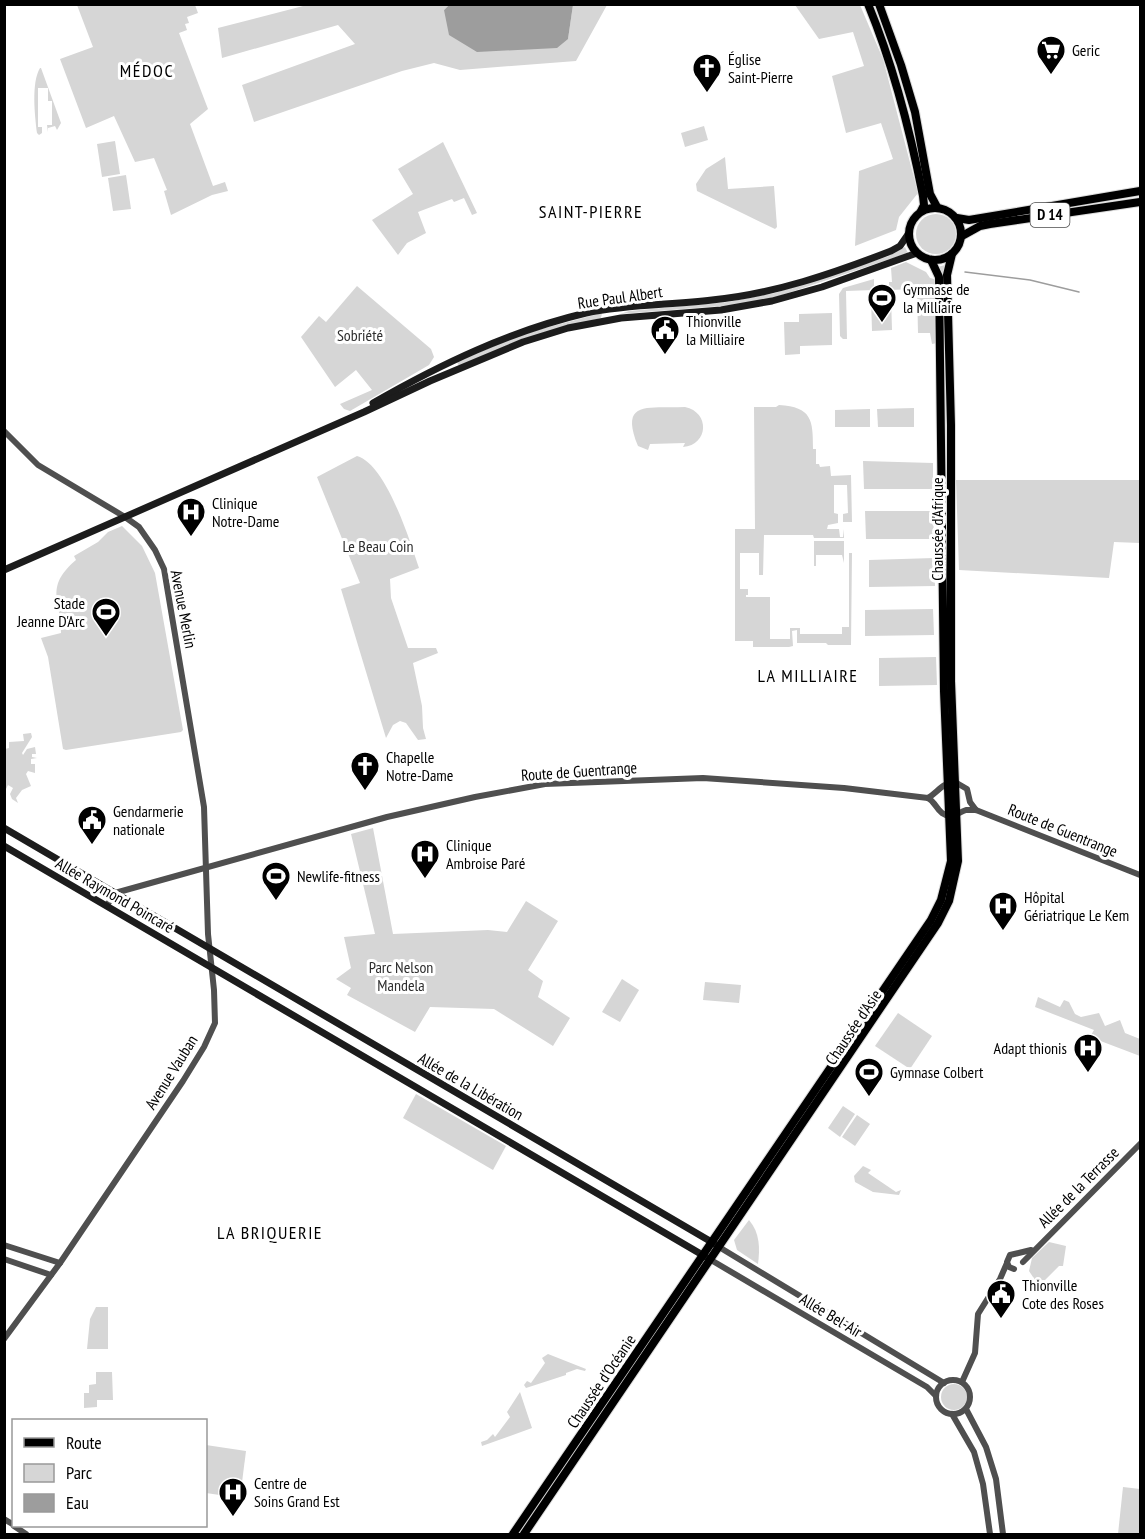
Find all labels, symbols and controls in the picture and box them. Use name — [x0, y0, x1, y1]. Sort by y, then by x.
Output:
supermarket icon: Geric — [1035, 34, 1067, 76]
place label: Geric — [1072, 40, 1100, 60]
place label: Église Saint-Pierre — [728, 49, 793, 87]
church icon: Église Saint-Pierre — [691, 52, 723, 94]
district label: MÉDOC — [120, 59, 174, 82]
district label: SAINT-PIERRE — [539, 200, 643, 223]
road number: D 14 — [1030, 203, 1070, 227]
place label: Gymnase de la Milliaire — [903, 279, 970, 317]
street label: Rue Paul Albert — [576, 281, 664, 313]
sports icon: Gymnase de la Milliaire — [866, 282, 898, 324]
place label: Thionville la Milliaire — [686, 311, 745, 349]
public building icon: Thionville la Milliaire — [649, 314, 681, 356]
park label: Sobriété — [337, 325, 383, 345]
street label: Chaussée d'Afrique — [927, 477, 947, 581]
place label: Clinique Notre-Dame — [212, 493, 279, 531]
hospital icon: Clinique Notre-Dame — [175, 496, 207, 538]
park label: Le Beau Coin — [342, 536, 414, 556]
street label: Avenue Merlin — [167, 568, 201, 650]
place label: Stade Jeanne D'Arc — [16, 593, 85, 631]
sports icon: Stade Jeanne D'Arc — [90, 596, 122, 638]
district label: LA MILLIAIRE — [757, 664, 859, 687]
place label: Chapelle Notre-Dame — [386, 747, 453, 785]
church icon: Chapelle Notre-Dame — [349, 750, 381, 792]
street label: Route de Guentrange — [520, 757, 638, 785]
street label: Route de Guentrange — [1005, 799, 1121, 861]
place label: Gendarmerie nationale — [113, 801, 184, 839]
public building icon: Gendarmerie nationale — [76, 804, 108, 846]
place label: Clinique Ambroise Paré — [446, 835, 525, 873]
hospital icon: Clinique Ambroise Paré — [409, 838, 441, 880]
street label: Allée Raymond Poincaré — [52, 853, 178, 937]
sports icon: Newlife-fitness — [260, 860, 292, 902]
place label: Newlife-fitness — [297, 866, 380, 886]
place label: Hôpital Gériatrique Le Kem — [1024, 887, 1129, 925]
hospital icon: Hôpital Gériatrique Le Kem — [987, 890, 1019, 932]
park label: Parc Nelson Mandela — [369, 957, 433, 995]
street label: Chaussée d'Asie — [821, 986, 885, 1068]
street label: Avenue Vauban — [140, 1031, 202, 1113]
hospital icon: Adapt thionis — [1072, 1032, 1104, 1074]
place label: Adapt thionis — [994, 1038, 1067, 1058]
street label: Allée de la Libération — [415, 1048, 527, 1124]
sports icon: Gymnase Colbert — [853, 1056, 885, 1098]
place label: Gymnase Colbert — [890, 1062, 984, 1082]
street label: Allée de la Terrasse — [1033, 1142, 1123, 1232]
district label: LA BRIQUERIE — [217, 1221, 323, 1244]
place label: Thionville Cote des Roses — [1022, 1275, 1104, 1313]
public building icon: Thionville Cote des Roses — [985, 1278, 1017, 1320]
street label: Allée Bel-Air — [796, 1289, 866, 1342]
street label: Chaussée d'Océanie — [562, 1330, 640, 1432]
legend — [12, 1419, 207, 1527]
text: Route — [66, 1431, 102, 1454]
text: Parc — [66, 1461, 93, 1484]
place label: Centre de Soins Grand Est — [254, 1473, 340, 1511]
hospital icon: Centre de Soins Grand Est — [217, 1476, 249, 1518]
text: Eau — [66, 1491, 89, 1514]

